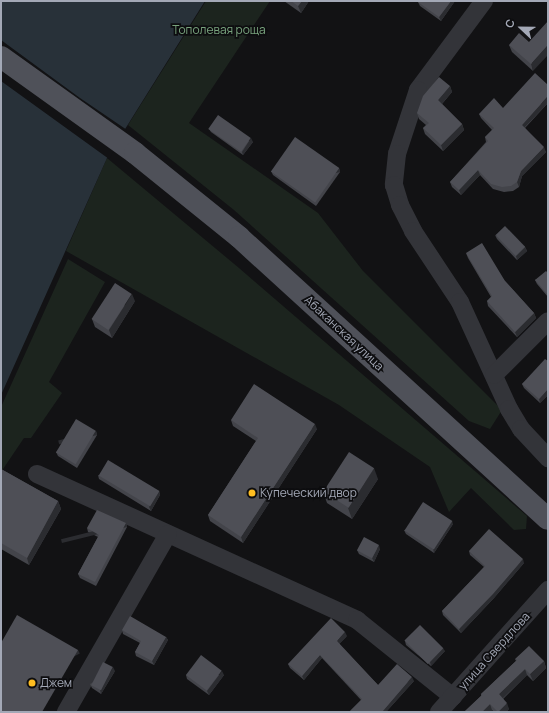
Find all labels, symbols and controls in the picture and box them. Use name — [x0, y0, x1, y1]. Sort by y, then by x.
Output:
north arrow — [501, 8, 541, 48]
text: С — [501, 17, 518, 30]
park label: Тополевая роща — [172, 23, 266, 37]
street label: Абаканская улица — [301, 293, 387, 373]
place label: Купеческий двор — [260, 486, 357, 500]
marker: Купеческий двор — [247, 488, 257, 498]
street label: улица Свердлова — [455, 609, 533, 693]
place label: Джем — [40, 676, 72, 690]
marker: Джем — [27, 678, 37, 688]

